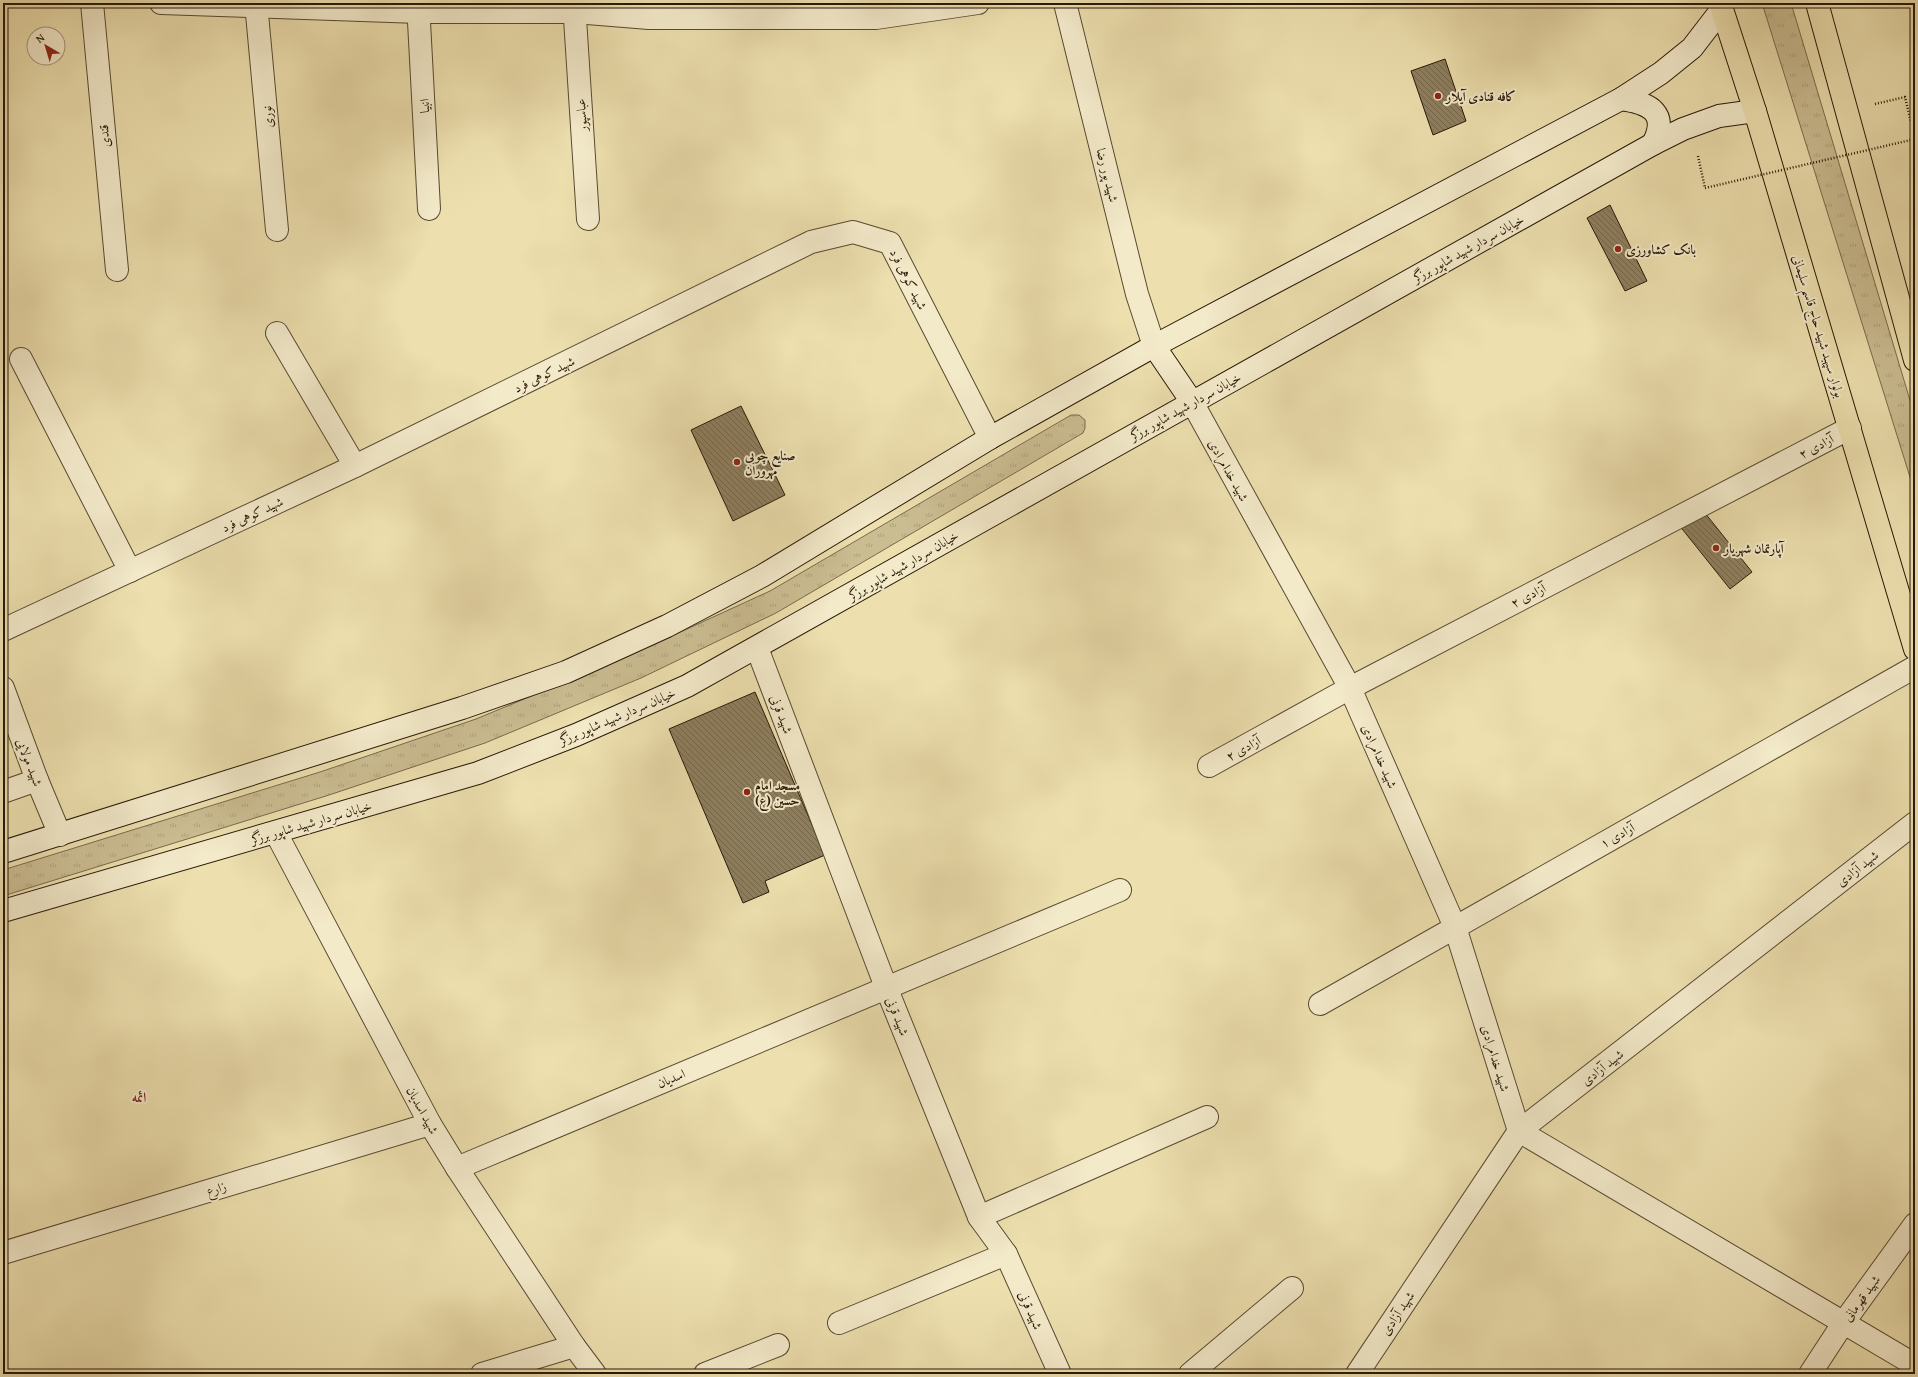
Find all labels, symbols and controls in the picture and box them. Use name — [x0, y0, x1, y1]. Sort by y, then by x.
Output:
north arrow — [26, 26, 66, 66]
text: N — [32, 29, 48, 47]
place label: کافه قنادی آیلار — [1444, 87, 1516, 106]
marker: کافه قنادی آیلار — [1433, 91, 1443, 101]
street label: انبیا — [415, 98, 434, 114]
street label: عباسپور — [571, 98, 592, 134]
street label: نوری — [257, 105, 278, 129]
street label: قندی — [94, 123, 115, 148]
street label: شهید پور رضا — [1092, 146, 1123, 204]
street label: خیابان سردار شهید شاپور برزگر — [1407, 210, 1528, 288]
place label: بانک کشاورزی — [1626, 240, 1696, 259]
marker: بانک کشاورزی — [1613, 244, 1623, 254]
street label: شهید کوهی فرد — [885, 245, 932, 313]
street label: بولوار سپهبد شهید حاج قاسم سلیمانی — [1784, 253, 1849, 401]
street label: شهید کوهی فرد — [510, 351, 578, 397]
street label: خیابان سردار شهید شاپور برزگر — [1124, 368, 1245, 446]
street label: آزادی ۲ — [1795, 429, 1838, 463]
street label: شهید خدامرادی — [1204, 436, 1254, 505]
place label: صنایع چوبی مهروران — [744, 446, 796, 480]
marker: صنایع چوبی مهروران — [732, 457, 742, 467]
street label: شهید کوهی فرد — [218, 492, 286, 537]
street label: خیابان سردار شهید شاپور برزگر — [843, 526, 962, 606]
place label: آپارتمان شهریار — [1722, 539, 1786, 558]
marker: آپارتمان شهریار — [1711, 543, 1721, 553]
street label: آزادی ۲ — [1507, 578, 1550, 612]
street label: خیابان سردار شهید شاپور برزگر — [554, 683, 679, 750]
street label: شهید قرنی — [765, 692, 798, 736]
street label: شهید خدامرادی — [1357, 721, 1402, 791]
street label: آزادی ۲ — [1222, 731, 1265, 766]
street label: شهید مولایی — [12, 735, 47, 789]
place label: مسجد امام حسین (ع) — [755, 776, 800, 811]
marker: مسجد امام حسین (ع) — [742, 787, 752, 797]
street label: خیابان سردار شهید شاپور برزگر — [246, 796, 374, 849]
street label: آزادی ۱ — [1596, 818, 1639, 853]
street label: شهید آزادی — [1832, 846, 1883, 891]
street label: شهید قرنی — [881, 994, 914, 1038]
street label: شهید خدامرادی — [1476, 1023, 1515, 1094]
street label: شهید آزادی — [1577, 1045, 1628, 1090]
street label: اسدیان — [654, 1064, 689, 1093]
street label: شهید اسدیان — [402, 1083, 443, 1138]
district label: ائمه — [132, 1087, 146, 1107]
street label: زارع — [204, 1176, 229, 1202]
street label: شهید قهرمانی — [1838, 1271, 1885, 1326]
street label: شهید قرنی — [1014, 1288, 1047, 1333]
street label: شهید آزادی — [1376, 1288, 1419, 1339]

